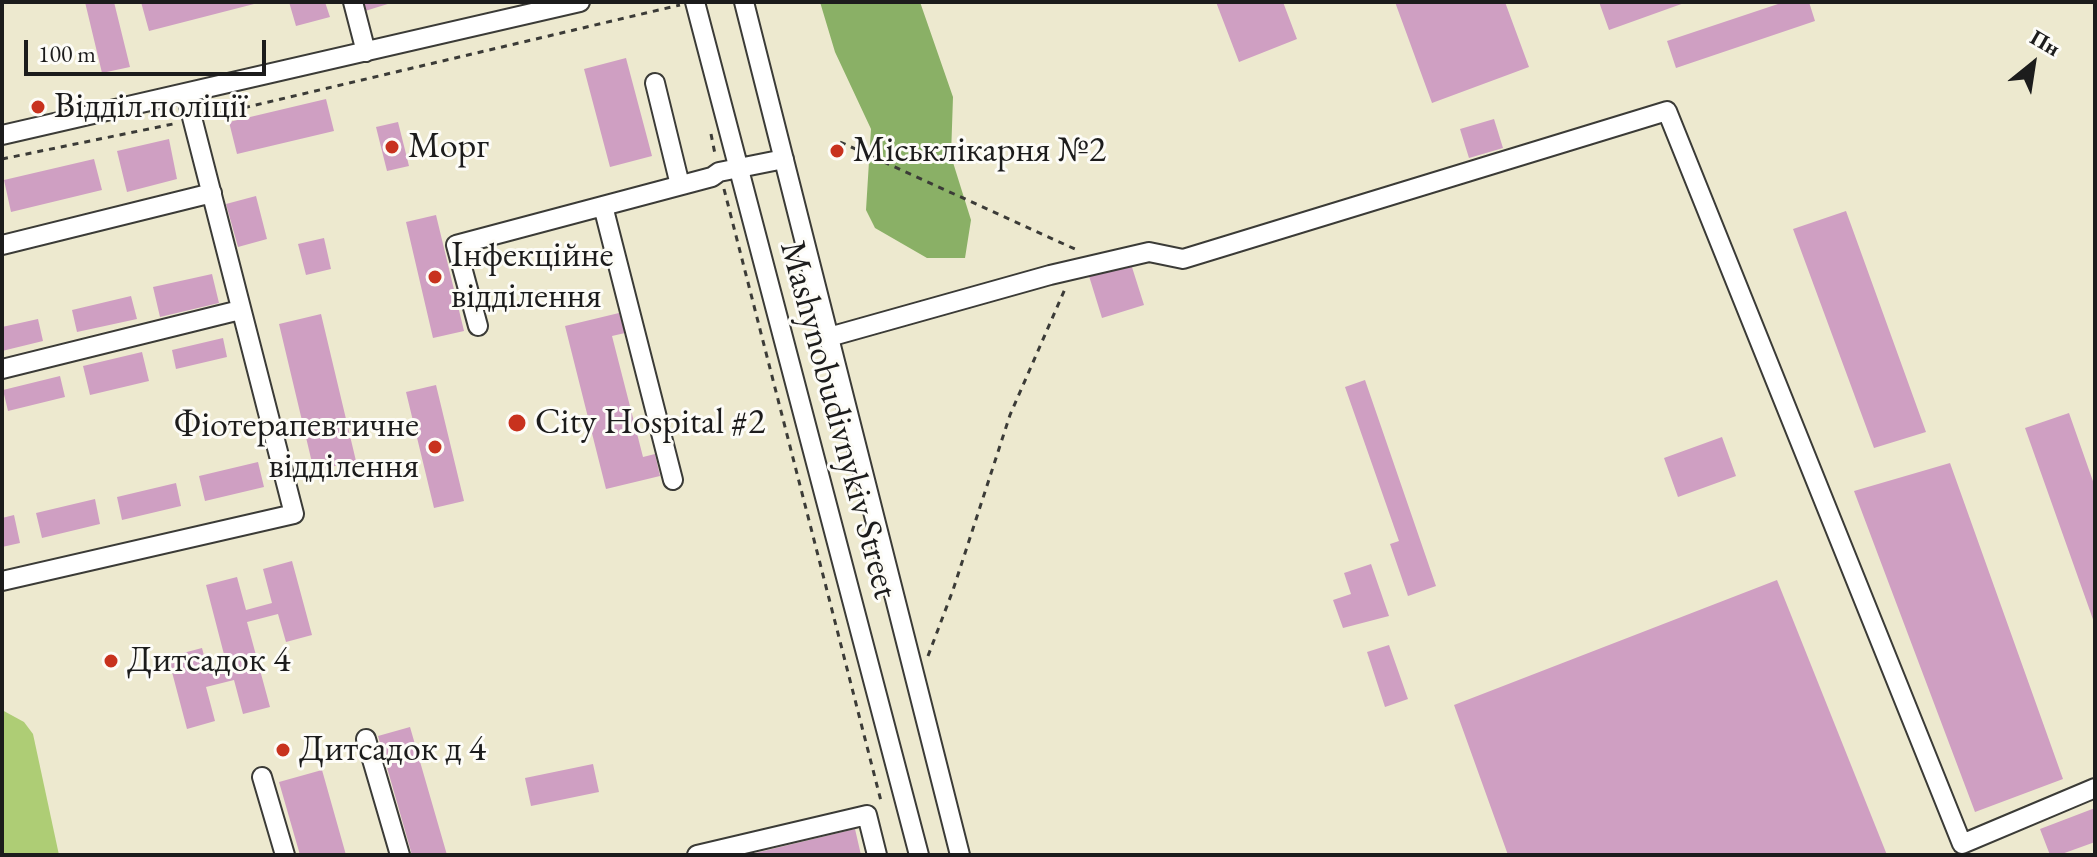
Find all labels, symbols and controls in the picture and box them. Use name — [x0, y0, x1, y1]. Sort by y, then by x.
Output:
text: Пн — [2025, 23, 2066, 63]
scale bar — [28, 24, 270, 74]
north arrow — [1993, 24, 2073, 104]
text: 100 m — [38, 38, 96, 69]
place label: Відділ поліції — [54, 85, 247, 129]
marker: Відділ поліції — [29, 98, 47, 116]
place label: Морг — [408, 125, 489, 169]
place label: Міськлікарня №2 — [853, 129, 1106, 173]
marker: Морг — [383, 138, 401, 156]
marker: Міськлікарня №2 — [828, 142, 846, 160]
place label: Інфекційне відділення — [451, 234, 613, 319]
street label: Mashynobudivnykiv Street — [769, 236, 907, 604]
marker: Інфекційне відділення — [426, 268, 444, 286]
place label: City Hospital #2 — [535, 401, 765, 445]
place label: Фіотерапевтичне відділення — [174, 404, 419, 489]
marker: City Hospital #2 — [506, 412, 528, 434]
marker: Фіотерапевтичне відділення — [426, 438, 444, 456]
place label: Дитсадок 4 — [127, 639, 291, 683]
marker: Дитсадок 4 — [102, 652, 120, 670]
place label: Дитсадок д 4 — [299, 728, 486, 772]
marker: Дитсадок д 4 — [274, 741, 292, 759]

